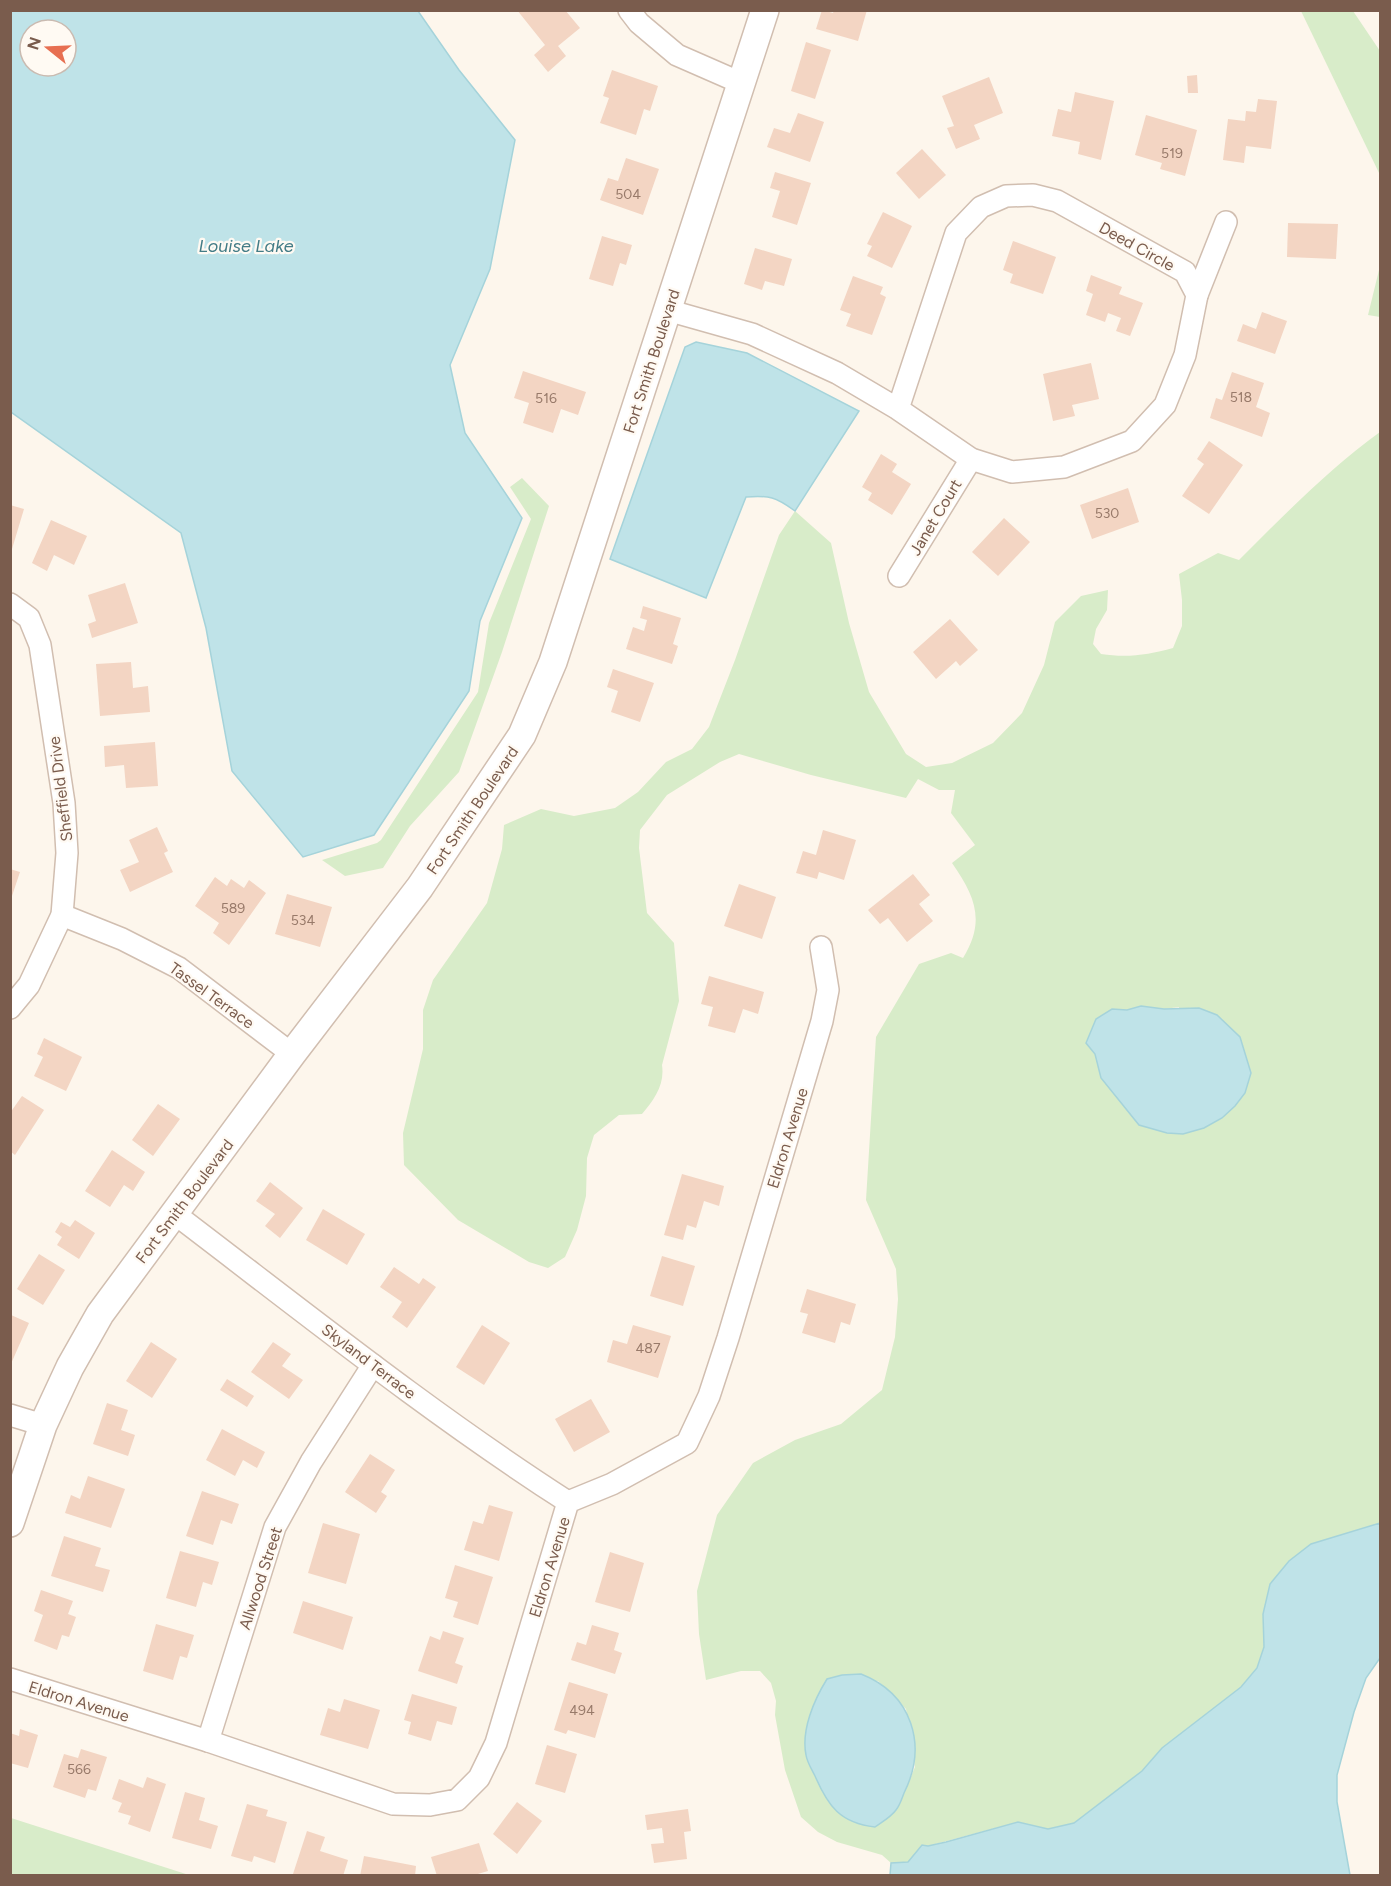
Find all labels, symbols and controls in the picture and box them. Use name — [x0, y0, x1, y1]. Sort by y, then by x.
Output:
north arrow — [18, 18, 78, 78]
text: N — [23, 35, 45, 52]
house number: 519 — [1161, 145, 1183, 162]
house number: 504 — [615, 186, 641, 203]
street label: Deed Circle — [1096, 218, 1178, 275]
water label: Louise Lake — [198, 235, 294, 257]
street label: Fort Smith Boulevard — [619, 287, 684, 436]
house number: 518 — [1230, 389, 1252, 406]
house number: 516 — [535, 390, 557, 407]
street label: Janet Court — [905, 476, 966, 559]
house number: 530 — [1095, 505, 1119, 522]
street label: Sheffield Drive — [45, 735, 76, 843]
street label: Fort Smith Boulevard — [422, 743, 522, 878]
house number: 589 — [221, 900, 245, 917]
house number: 534 — [291, 912, 315, 929]
street label: Tassel Terrace — [166, 958, 258, 1033]
street label: Eldron Avenue — [763, 1085, 812, 1191]
street label: Fort Smith Boulevard — [132, 1135, 237, 1267]
street label: Skyland Terrace — [318, 1320, 420, 1403]
house number: 487 — [636, 1340, 661, 1357]
street label: Eldron Avenue — [525, 1514, 574, 1620]
street label: Allwood Street — [235, 1524, 286, 1632]
street label: Eldron Avenue — [26, 1677, 132, 1726]
house number: 494 — [569, 1702, 595, 1719]
house number: 566 — [67, 1761, 91, 1778]

